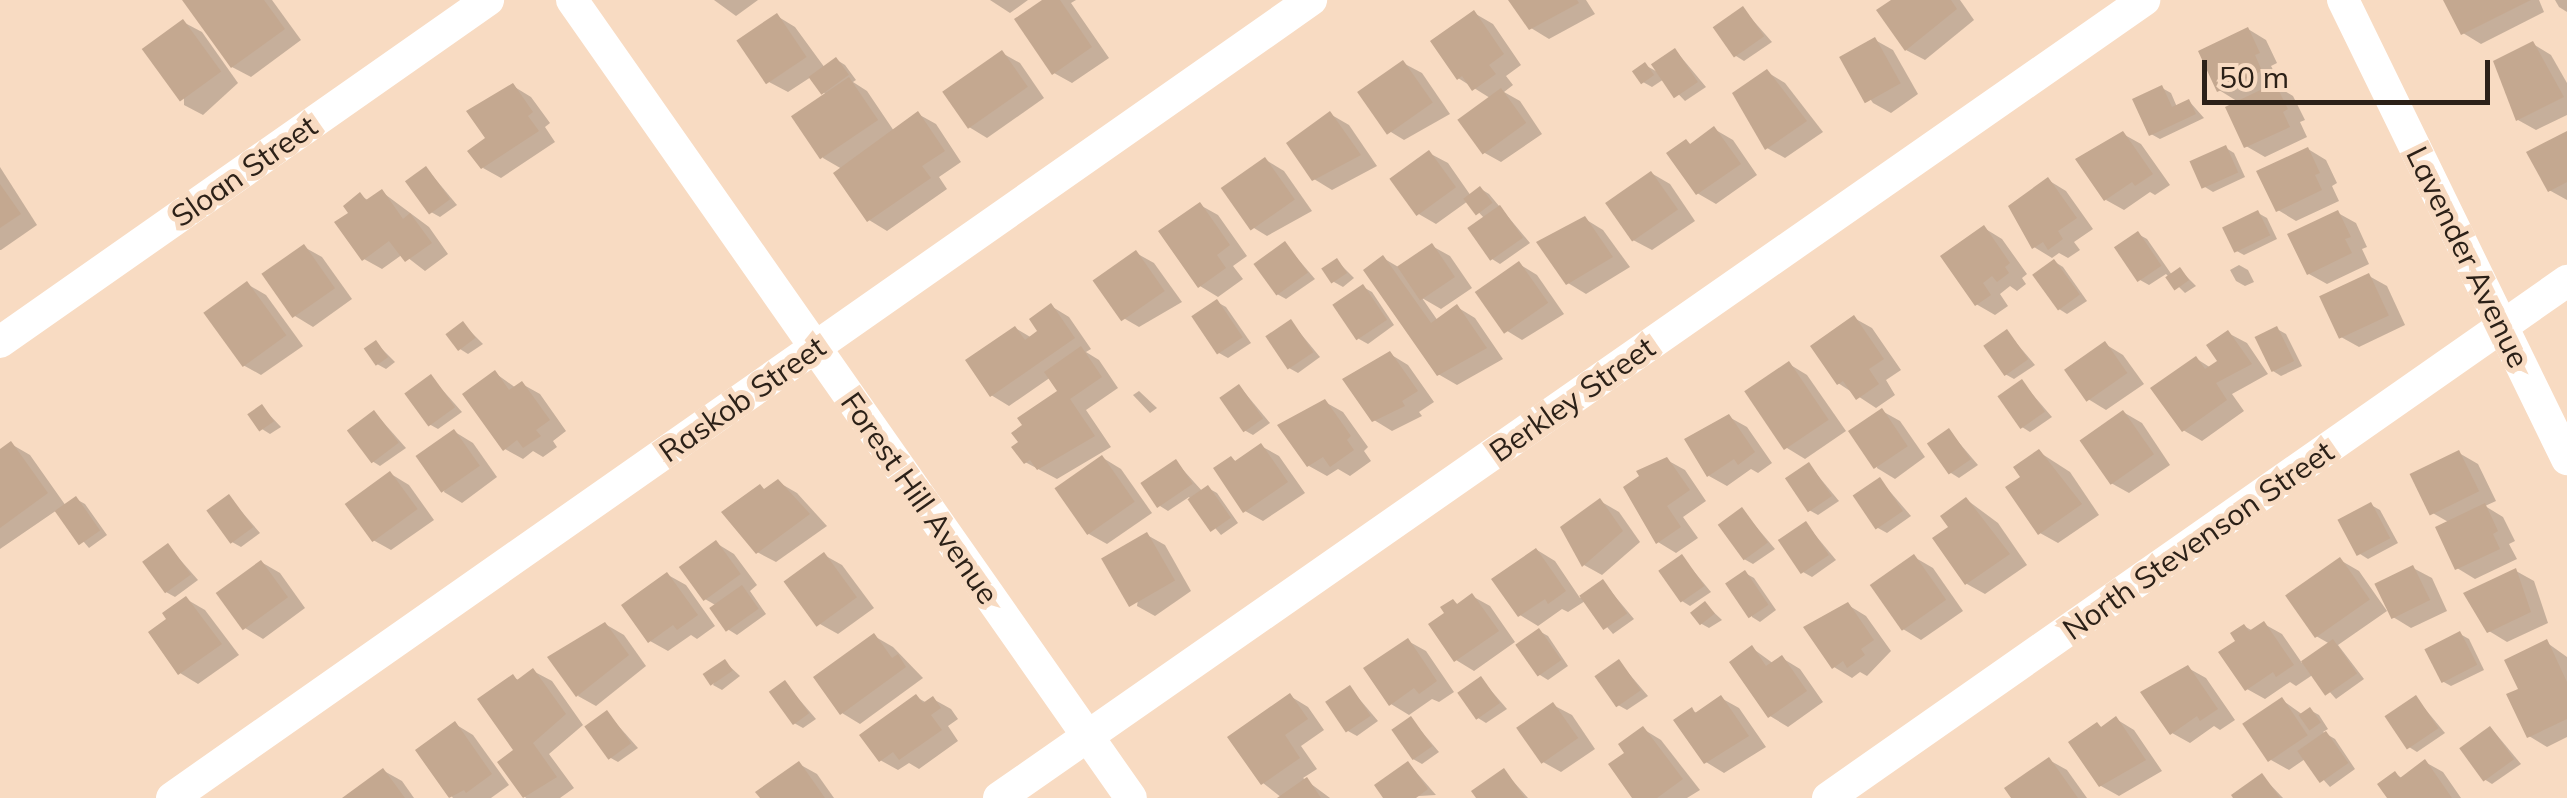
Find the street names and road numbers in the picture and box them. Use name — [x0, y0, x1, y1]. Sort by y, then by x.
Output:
street label: Sloan Street — [164, 108, 324, 234]
street label: Lavender Avenue — [2399, 141, 2537, 373]
street label: Raskob Street — [652, 328, 832, 470]
street label: Berkley Street — [1483, 329, 1661, 469]
street label: Forest Hill Avenue — [833, 385, 1007, 611]
street label: North Stevenson Street — [2056, 433, 2340, 647]

